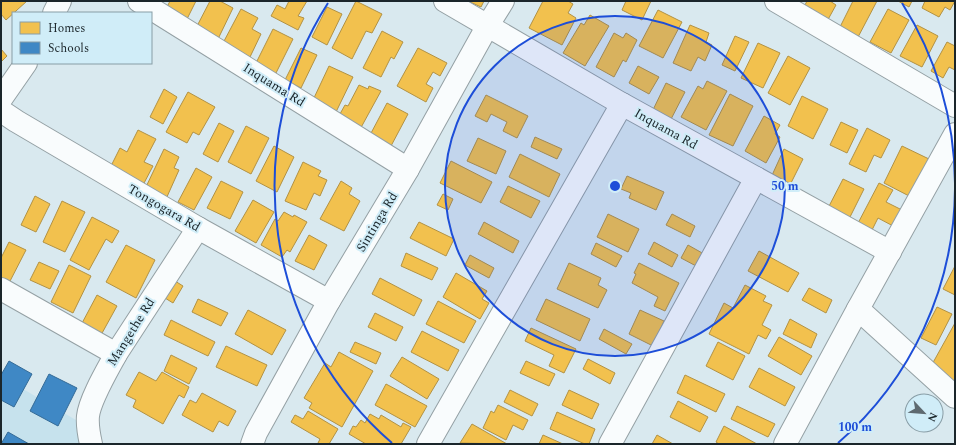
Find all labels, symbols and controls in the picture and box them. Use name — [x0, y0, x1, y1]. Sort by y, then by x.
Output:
legend — [12, 12, 152, 64]
text: Homes — [48, 19, 86, 38]
text: Schools — [48, 39, 89, 58]
street label: Inquama Rd — [239, 58, 309, 112]
street label: Inquama Rd — [630, 103, 702, 155]
text: 50 m — [771, 177, 799, 196]
street label: Tongogara Rd — [124, 179, 204, 237]
centre of rings — [608, 179, 622, 193]
street label: Sintinga Rd — [351, 188, 403, 256]
street label: Mangethe Rd — [102, 294, 160, 370]
north arrow — [904, 393, 944, 433]
text: N — [923, 409, 942, 425]
text: 100 m — [838, 418, 872, 437]

